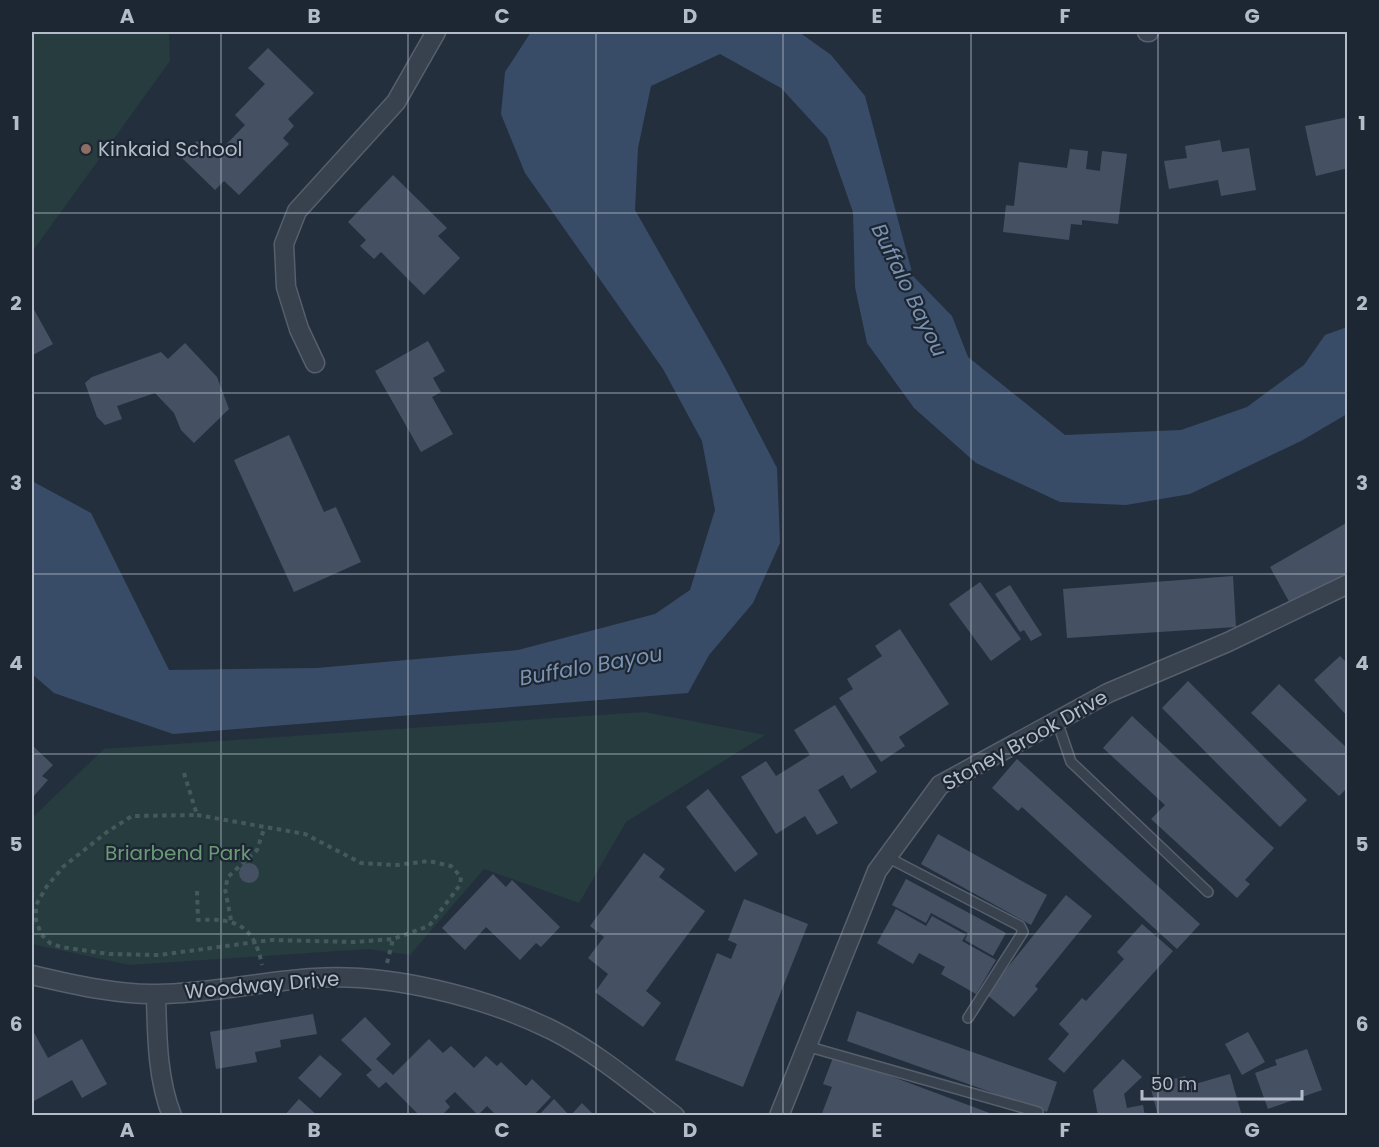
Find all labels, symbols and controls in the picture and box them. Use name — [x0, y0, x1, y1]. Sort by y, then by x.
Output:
text: A — [120, 2, 135, 30]
text: B — [307, 2, 321, 30]
text: C — [494, 2, 510, 30]
text: D — [683, 2, 697, 30]
text: E — [872, 2, 882, 30]
text: F — [1060, 2, 1071, 30]
text: G — [1244, 2, 1260, 30]
text: 1 — [12, 109, 20, 137]
text: 1 — [1358, 109, 1366, 137]
place label: Kinkaid School — [98, 135, 243, 163]
marker: Kinkaid School — [79, 142, 93, 156]
water label: Buffalo Bayou — [865, 218, 954, 361]
text: 2 — [10, 289, 22, 317]
text: 2 — [1356, 289, 1368, 317]
text: 3 — [10, 469, 22, 497]
text: 3 — [1356, 469, 1368, 497]
water label: Buffalo Bayou — [517, 639, 665, 692]
text: 4 — [9, 649, 23, 677]
text: 4 — [1355, 649, 1369, 677]
street label: Stoney Brook Drive — [937, 683, 1113, 797]
text: 5 — [10, 830, 23, 858]
text: 5 — [1356, 830, 1369, 858]
park label: Briarbend Park — [105, 839, 252, 867]
street label: Woodway Drive — [183, 964, 341, 1006]
text: 6 — [10, 1010, 22, 1038]
text: 6 — [1356, 1010, 1368, 1038]
scale bar — [1142, 1063, 1302, 1101]
text: 50 m — [1151, 1071, 1197, 1096]
text: A — [120, 1116, 135, 1144]
text: B — [307, 1116, 321, 1144]
text: C — [494, 1116, 510, 1144]
text: D — [683, 1116, 697, 1144]
text: E — [872, 1116, 882, 1144]
text: F — [1060, 1116, 1071, 1144]
text: G — [1244, 1116, 1260, 1144]

